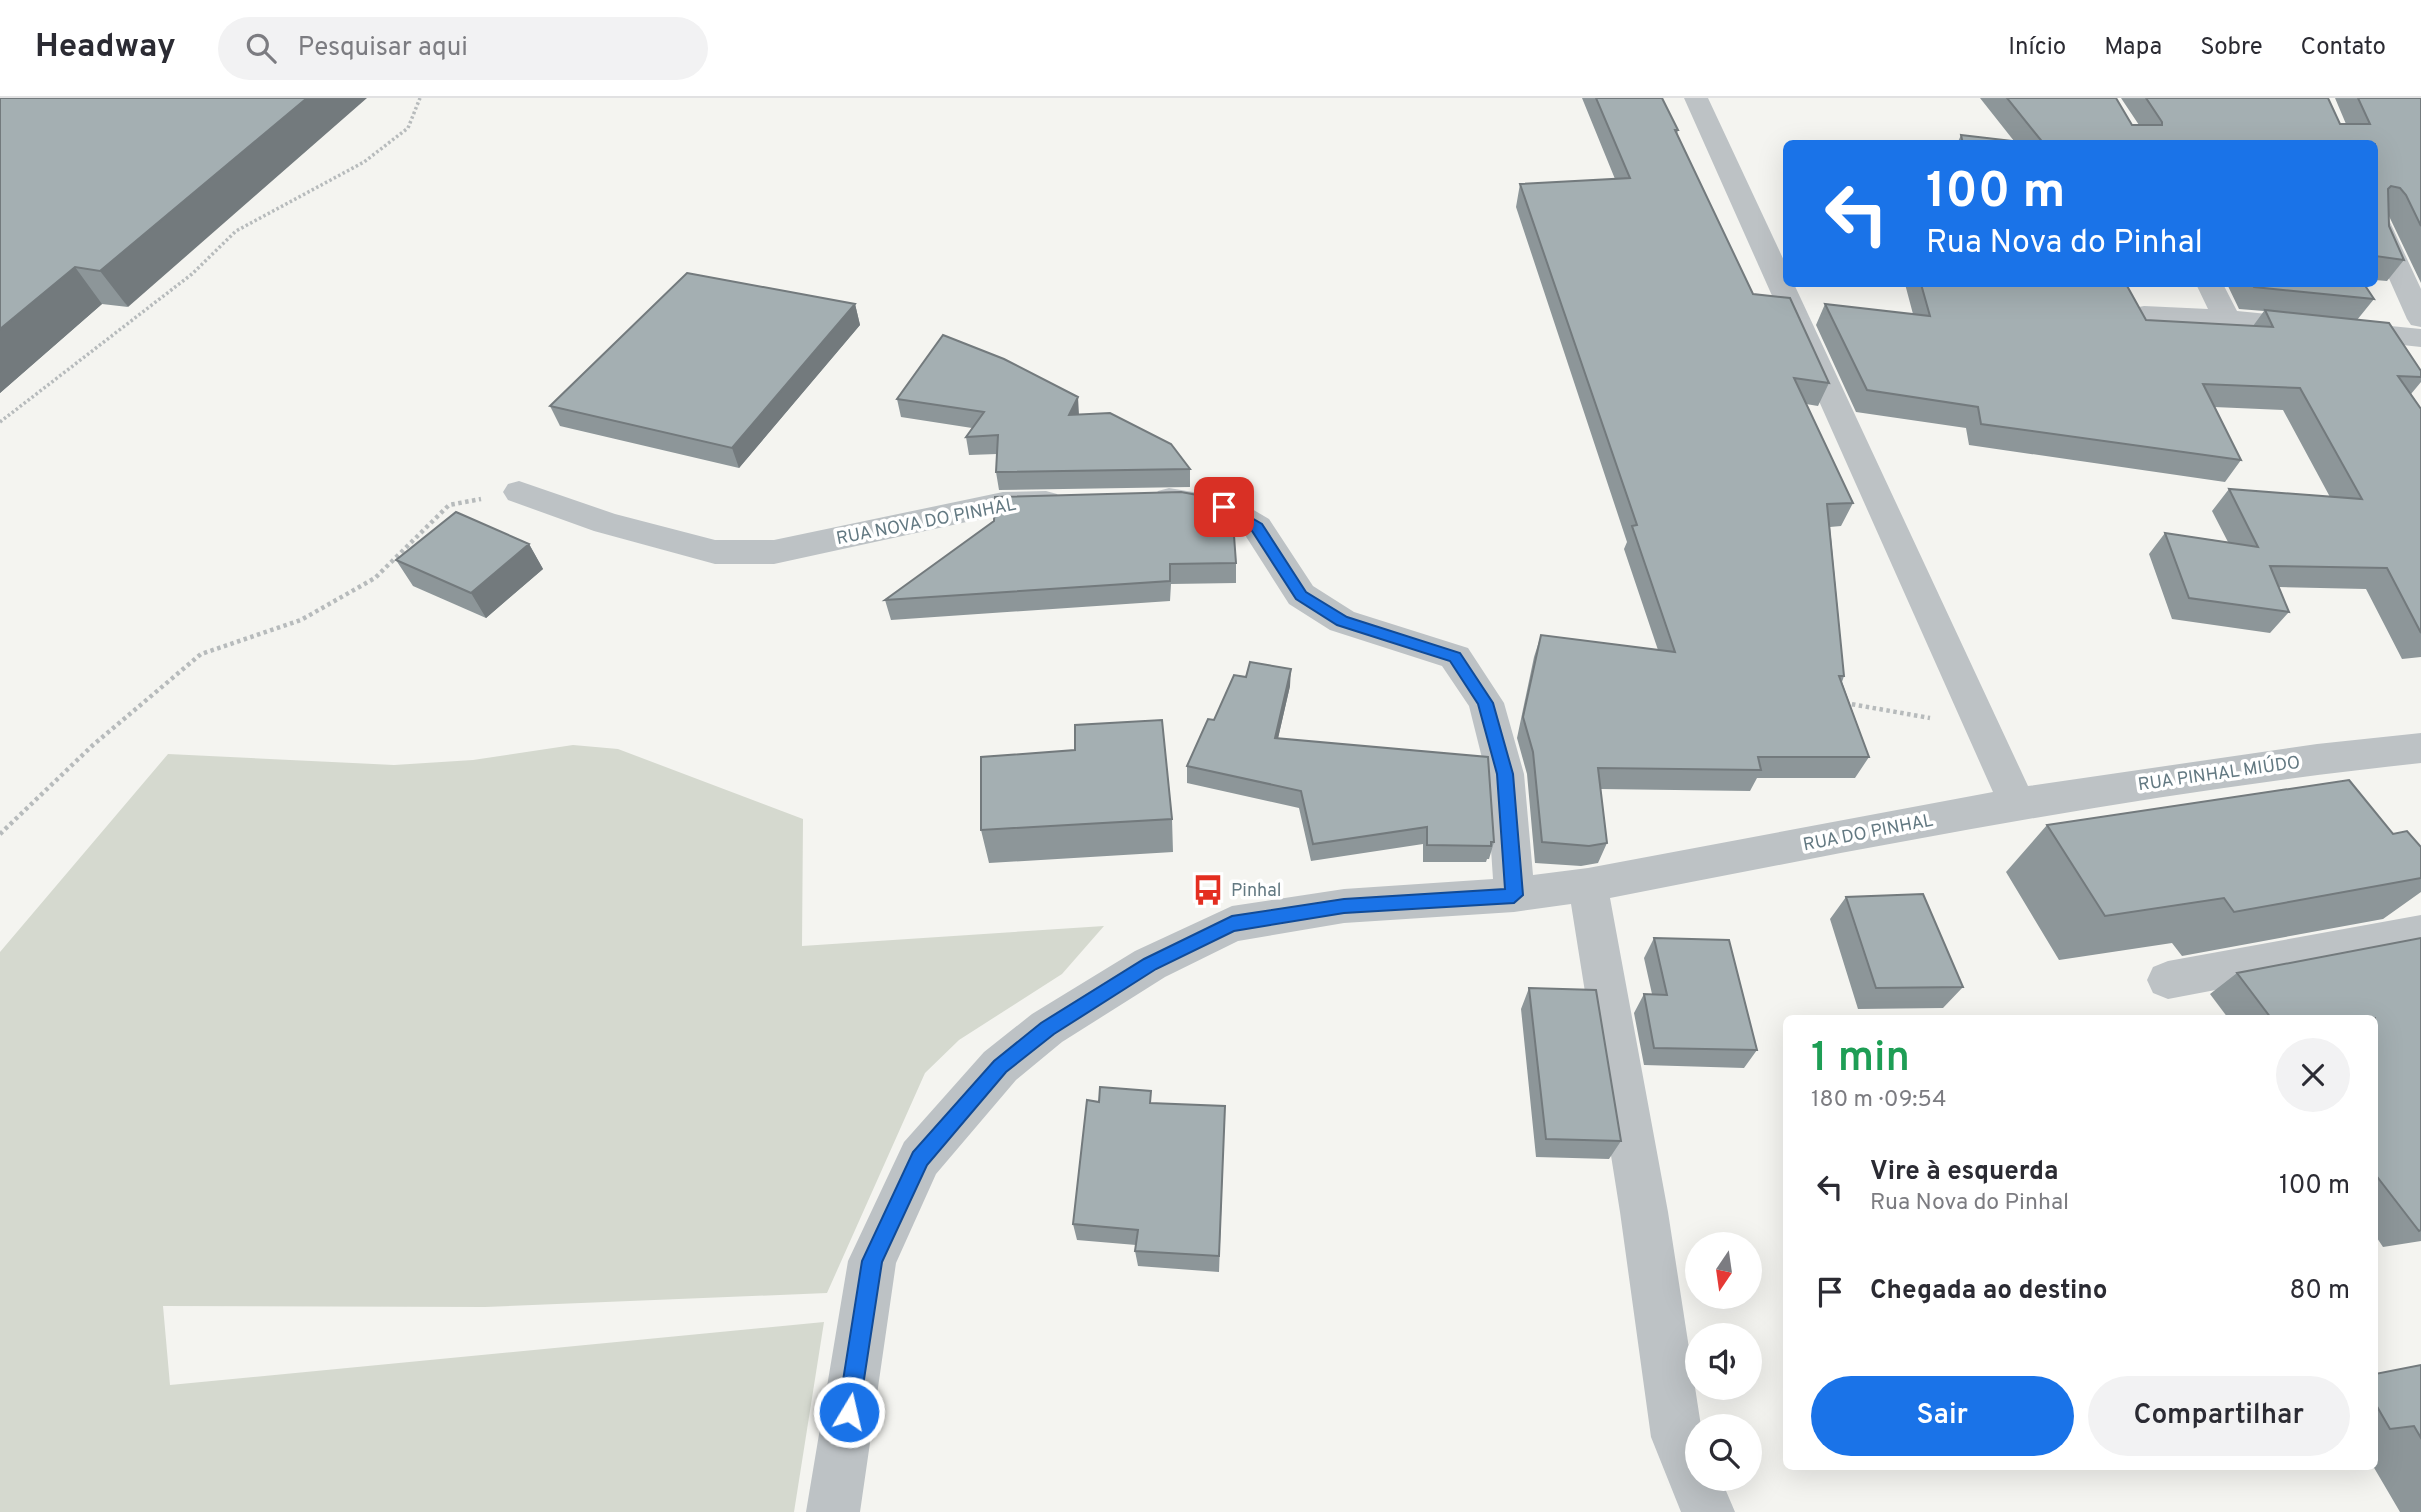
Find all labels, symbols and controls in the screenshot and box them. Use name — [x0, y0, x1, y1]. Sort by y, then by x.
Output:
search box — [218, 17, 708, 80]
text: Headway — [35, 27, 176, 69]
icon: search — [242, 29, 280, 67]
text: Pesquisar aqui — [298, 32, 468, 65]
text: Início — [2008, 33, 2066, 63]
text: Mapa — [2104, 33, 2162, 63]
text: Sobre — [2200, 33, 2263, 63]
text: Contato — [2301, 33, 2386, 63]
text: 100 m — [1926, 163, 2065, 225]
icon: left — [1811, 168, 1902, 259]
text: Rua Nova do Pinhal — [1926, 224, 2203, 264]
pin — [1194, 477, 1254, 537]
icon: arrive — [1205, 488, 1243, 526]
street label: RUA NOVA DO PINHAL — [834, 494, 1018, 551]
street label: RUA PINHAL MIÚDO — [2136, 750, 2302, 797]
street label: RUA DO PINHAL — [1801, 810, 1935, 857]
bus stop icon: Pinhal — [1191, 873, 1225, 907]
place label: Pinhal — [1231, 880, 1281, 903]
text: 1 min — [1811, 1033, 1910, 1086]
button: close — [2276, 1038, 2350, 1112]
text: 180 m · 09:54 — [1811, 1086, 1947, 1115]
text: Vire à esquerda — [1870, 1156, 2058, 1189]
icon: left — [1811, 1168, 1849, 1206]
text: 100 m — [2279, 1170, 2350, 1203]
text: Rua Nova do Pinhal — [1870, 1189, 2069, 1218]
north arrow — [1685, 1232, 1762, 1309]
map controls — [1685, 1232, 1762, 1491]
icon: arrive — [1811, 1273, 1849, 1311]
text: Chegada ao destino — [1870, 1275, 2107, 1308]
text: 80 m — [2290, 1275, 2350, 1308]
button: sound — [1685, 1323, 1762, 1400]
position arrow — [812, 1375, 886, 1449]
button: Sair — [1811, 1376, 2074, 1456]
button: Compartilhar — [2088, 1376, 2350, 1456]
button: search — [1685, 1414, 1762, 1491]

